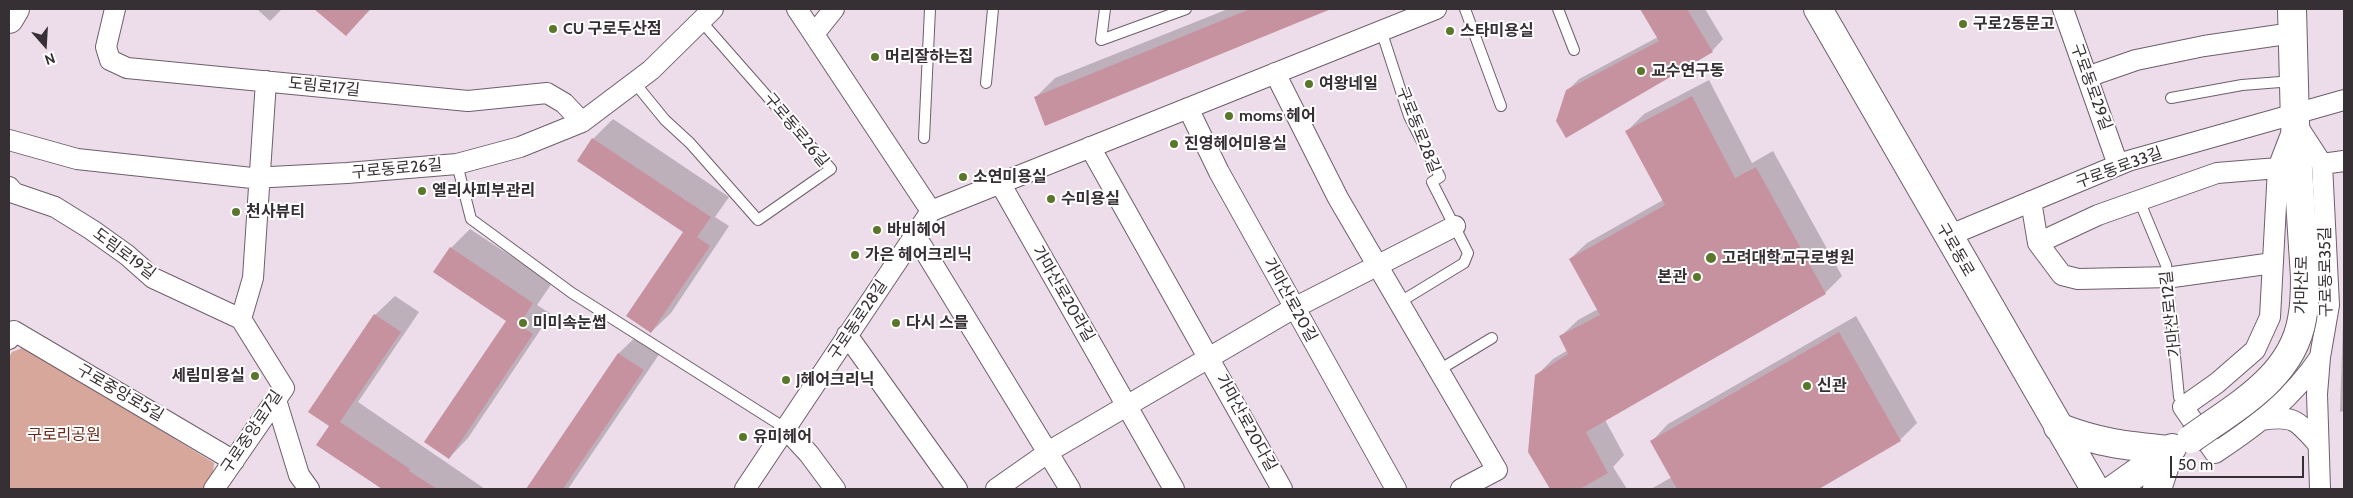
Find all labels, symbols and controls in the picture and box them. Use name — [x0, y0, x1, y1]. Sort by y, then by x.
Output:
place label: 구로2동문고 — [1973, 14, 2055, 34]
marker: 구로2동문고 — [1957, 18, 1969, 30]
place label: CU 구로두산점 — [563, 19, 661, 39]
north arrow — [20, 20, 70, 70]
place label: 스타미용실 — [1460, 21, 1534, 41]
marker: CU 구로두산점 — [547, 23, 559, 35]
marker: 스타미용실 — [1444, 25, 1456, 37]
street label: 구로동로29길 — [2066, 41, 2116, 133]
place label: 머리잘하는집 — [885, 47, 973, 67]
text: N — [42, 49, 57, 69]
marker: 머리잘하는집 — [869, 51, 881, 63]
place label: 교수연구동 — [1651, 61, 1725, 81]
marker: 교수연구동 — [1635, 65, 1647, 77]
street label: 도림로17길 — [287, 74, 361, 100]
place label: 여왕네일 — [1319, 74, 1378, 94]
marker: 여왕네일 — [1303, 78, 1315, 90]
street label: 구로동로28길 — [1392, 84, 1444, 176]
street label: 구로동로26길 — [759, 89, 833, 171]
place label: moms 헤어 — [1239, 106, 1316, 126]
marker: moms 헤어 — [1223, 110, 1235, 122]
place label: 진영헤어미용실 — [1184, 134, 1287, 154]
marker: 진영헤어미용실 — [1168, 138, 1180, 150]
street label: 구로동로33길 — [2073, 143, 2165, 193]
street label: 구로동로26길 — [351, 155, 443, 183]
place label: 소연미용실 — [973, 167, 1047, 187]
marker: 소연미용실 — [957, 171, 969, 183]
place label: 엘리사피부관리 — [432, 181, 535, 201]
marker: 엘리사피부관리 — [416, 185, 428, 197]
place label: 수미용실 — [1061, 189, 1120, 209]
marker: 수미용실 — [1045, 193, 1057, 205]
place label: 천사뷰티 — [246, 202, 305, 222]
marker: 천사뷰티 — [230, 206, 242, 218]
place label: 바비헤어 — [887, 220, 946, 240]
street label: 구로동로 — [1932, 220, 1978, 280]
street label: 도림로19길 — [89, 224, 159, 284]
marker: 바비헤어 — [871, 224, 883, 236]
street label: 구로동로35길 — [2316, 226, 2336, 318]
street label: 가마산로20라길 — [1028, 242, 1098, 346]
place label: 가은 헤어크리닉 — [865, 245, 972, 265]
place label: 고려대학교구로병원 — [1722, 248, 1854, 268]
marker: 가은 헤어크리닉 — [849, 249, 861, 261]
marker: 고려대학교구로병원 — [1704, 251, 1718, 265]
street label: 가마산로20길 — [1259, 255, 1321, 345]
street label: 가마산로 — [2292, 255, 2312, 315]
place label: 본관 — [1658, 267, 1687, 287]
street label: 가마산로12길 — [2157, 270, 2185, 358]
marker: 본관 — [1691, 271, 1703, 283]
street label: 구로동로28길 — [824, 277, 892, 363]
place label: 미미속눈썹 — [533, 313, 607, 333]
place label: 다시 스믈 — [906, 313, 968, 333]
marker: 미미속눈썹 — [517, 317, 529, 329]
marker: 다시 스믈 — [890, 317, 902, 329]
street label: 구로중앙로5길 — [73, 360, 167, 426]
place label: 세림미용실 — [171, 366, 245, 386]
marker: 세림미용실 — [249, 370, 261, 382]
place label: J헤어크리닉 — [796, 370, 874, 390]
street label: 가마산로20다길 — [1211, 371, 1281, 475]
marker: J헤어크리닉 — [780, 374, 792, 386]
place label: 신관 — [1817, 376, 1846, 396]
marker: 신관 — [1801, 380, 1813, 392]
street label: 구로중앙로7길 — [217, 387, 287, 477]
park label: 구로리공원 — [27, 425, 101, 445]
place label: 유미헤어 — [753, 427, 812, 447]
marker: 유미헤어 — [737, 431, 749, 443]
scale bar — [2173, 446, 2307, 478]
text: 50 m — [2178, 456, 2213, 474]

